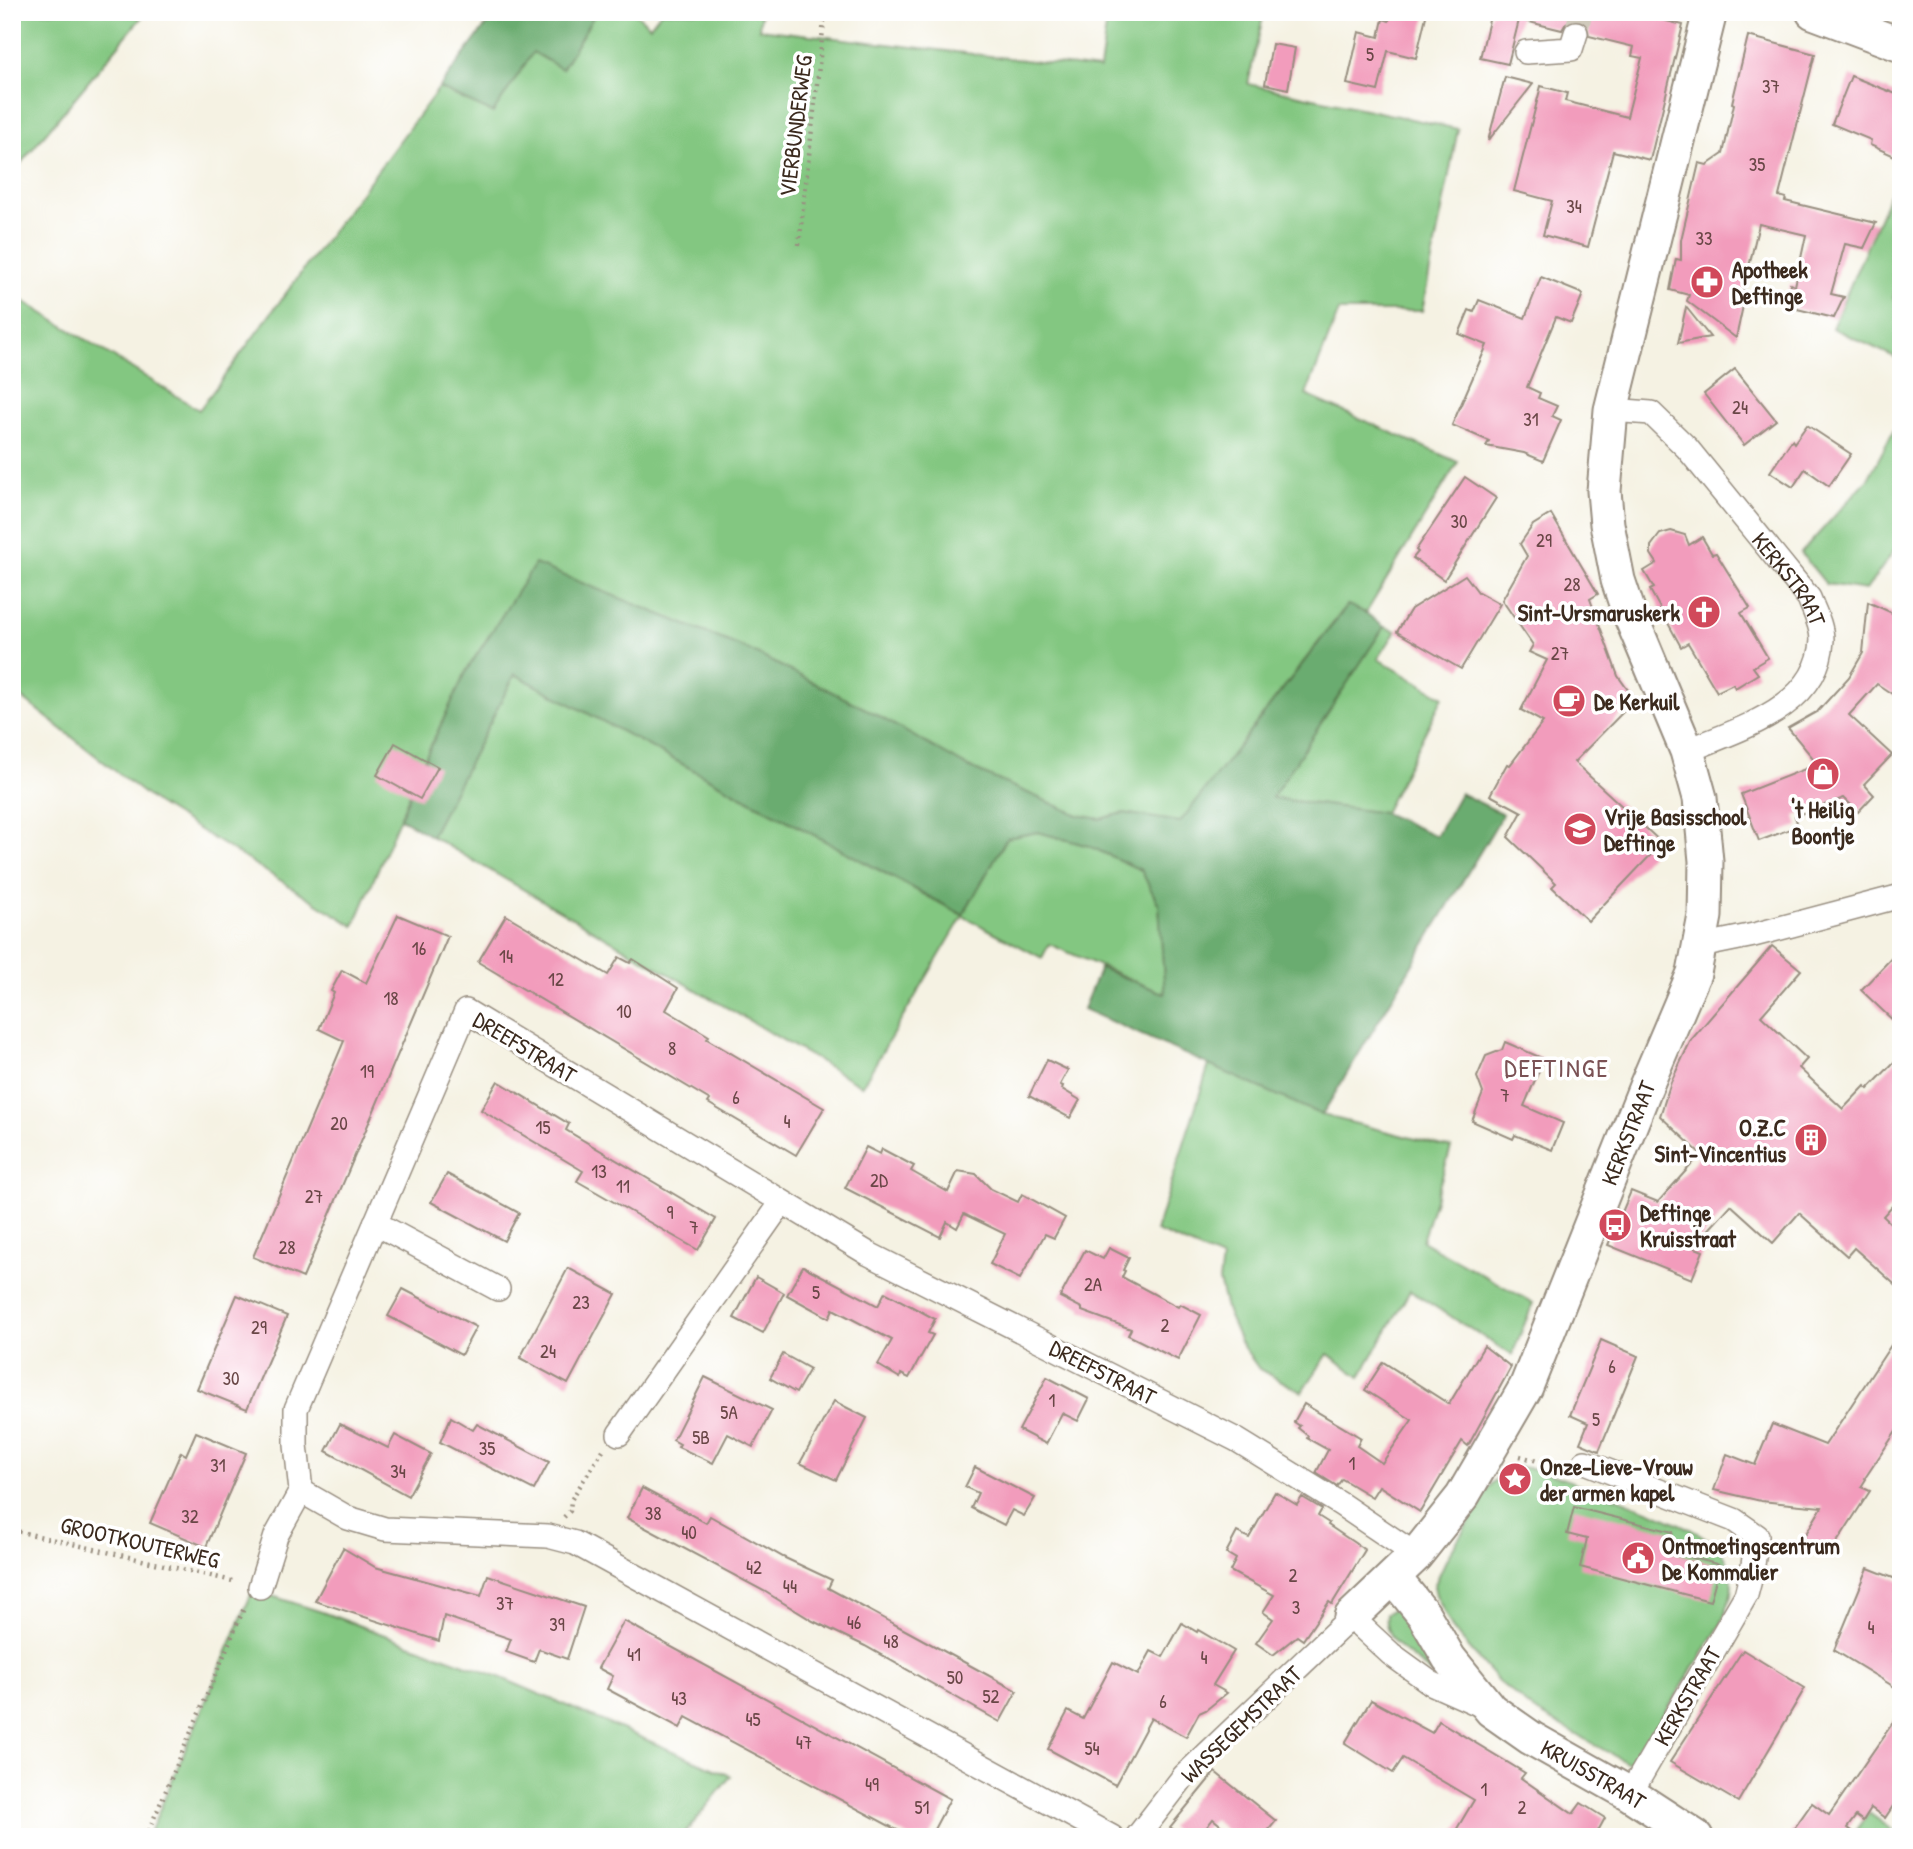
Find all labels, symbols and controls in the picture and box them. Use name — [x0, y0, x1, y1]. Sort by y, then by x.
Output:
house number: 5 — [1366, 41, 1374, 67]
street label: VIERBUNDERWEG — [771, 53, 819, 199]
house number: 37 — [1762, 73, 1780, 99]
house number: 35 — [1749, 151, 1765, 177]
house number: 34 — [1566, 193, 1582, 219]
house number: 33 — [1695, 225, 1713, 251]
place label: Apotheek Deftinge — [1732, 254, 1808, 312]
pharmacy icon: Apotheek Deftinge — [1688, 263, 1726, 301]
house number: 24 — [1732, 394, 1748, 420]
house number: 31 — [1523, 406, 1539, 432]
house number: 30 — [1450, 508, 1468, 534]
street label: KERKSTRAAT — [1746, 525, 1834, 630]
house number: 29 — [1536, 527, 1552, 553]
house number: 28 — [1563, 571, 1581, 597]
church icon: Sint-Ursmaruskerk — [1685, 593, 1723, 631]
place label: Sint-Ursmaruskerk — [1518, 597, 1680, 628]
house number: 27 — [1551, 640, 1569, 666]
cafe icon: De Kerkuil — [1550, 682, 1588, 720]
place label: De Kerkuil — [1594, 686, 1680, 717]
shop icon: 't Heilig Boontje — [1804, 755, 1842, 793]
place label: 't Heilig Boontje — [1791, 794, 1855, 851]
place label: Vrije Basisschool Deftinge — [1604, 801, 1747, 859]
school or university icon: Vrije Basisschool Deftinge — [1561, 810, 1599, 848]
house number: 16 — [412, 935, 426, 961]
house number: 14 — [499, 943, 513, 969]
house number: 12 — [548, 966, 564, 992]
house number: 18 — [383, 985, 399, 1011]
house number: 10 — [616, 998, 632, 1024]
street label: DREEFSTRAAT — [468, 1004, 583, 1090]
house number: 8 — [668, 1035, 676, 1061]
district label: DEFTINGE — [1504, 1050, 1610, 1085]
house number: 19 — [360, 1058, 374, 1084]
street label: KERKSTRAAT — [1593, 1076, 1662, 1189]
house number: 7 — [1500, 1082, 1510, 1108]
house number: 6 — [732, 1084, 740, 1110]
house number: 4 — [783, 1108, 791, 1134]
house number: 20 — [330, 1110, 348, 1136]
place label: O.Z.C Sint-Vincentius — [1655, 1112, 1786, 1169]
house number: 15 — [536, 1114, 550, 1140]
building icon: O.Z.C Sint-Vincentius — [1792, 1121, 1830, 1159]
house number: 13 — [591, 1158, 607, 1184]
house number: 2D — [870, 1167, 888, 1193]
house number: 11 — [616, 1173, 630, 1199]
house number: 27 — [305, 1183, 323, 1209]
place label: Deftinge Kruisstraat — [1640, 1197, 1737, 1254]
house number: 9 — [667, 1199, 674, 1225]
bus stop icon: Deftinge Kruisstraat — [1596, 1206, 1634, 1244]
house number: 7 — [689, 1214, 699, 1240]
house number: 28 — [278, 1234, 296, 1260]
house number: 2A — [1084, 1271, 1102, 1297]
house number: 5 — [812, 1279, 820, 1305]
house number: 23 — [572, 1289, 590, 1315]
house number: 2 — [1161, 1312, 1170, 1338]
house number: 29 — [251, 1314, 267, 1340]
street label: DREEFSTRAAT — [1045, 1332, 1162, 1412]
house number: 24 — [540, 1338, 556, 1364]
house number: 6 — [1608, 1353, 1616, 1379]
house number: 30 — [222, 1365, 240, 1391]
house number: 1 — [1049, 1387, 1056, 1413]
house number: 5A — [720, 1399, 738, 1425]
house number: 5 — [1592, 1406, 1600, 1432]
house number: 5B — [692, 1424, 710, 1450]
house number: 35 — [479, 1435, 495, 1461]
house number: 1 — [1349, 1450, 1356, 1476]
place label: Onze-Lieve-Vrouw der armen kapel — [1540, 1451, 1693, 1509]
house number: 31 — [210, 1452, 226, 1478]
house number: 34 — [390, 1458, 406, 1484]
place icon: Onze-Lieve-Vrouw der armen kapel — [1496, 1460, 1534, 1498]
house number: 38 — [645, 1500, 661, 1526]
house number: 32 — [181, 1503, 199, 1529]
street label: GROOTKOUTERWEG — [58, 1509, 222, 1575]
house number: 40 — [681, 1519, 697, 1545]
place label: Ontmoetingscentrum De Kommalier — [1662, 1530, 1840, 1587]
public building icon: Ontmoetingscentrum De Kommalier — [1619, 1539, 1657, 1577]
house number: 42 — [746, 1554, 762, 1580]
house number: 2 — [1289, 1562, 1298, 1588]
house number: 44 — [783, 1573, 797, 1599]
house number: 37 — [496, 1590, 514, 1616]
house number: 3 — [1292, 1594, 1300, 1620]
house number: 46 — [847, 1609, 861, 1635]
house number: 39 — [549, 1611, 565, 1637]
house number: 4 — [1867, 1614, 1875, 1640]
house number: 48 — [883, 1628, 899, 1654]
house number: 41 — [627, 1641, 641, 1667]
street label: KERKSTRAAT — [1646, 1641, 1728, 1751]
house number: 4 — [1200, 1644, 1208, 1670]
street label: WASSEGEMSTRAAT — [1174, 1658, 1308, 1790]
house number: 50 — [947, 1664, 963, 1690]
house number: 52 — [983, 1683, 1000, 1709]
house number: 43 — [671, 1685, 687, 1711]
house number: 6 — [1159, 1688, 1167, 1714]
house number: 45 — [745, 1706, 761, 1732]
house number: 47 — [796, 1729, 812, 1755]
street label: KRUISSTRAAT — [1535, 1731, 1652, 1816]
house number: 54 — [1084, 1735, 1100, 1761]
house number: 49 — [865, 1771, 879, 1797]
house number: 1 — [1481, 1776, 1488, 1802]
house number: 51 — [915, 1794, 930, 1820]
house number: 2 — [1518, 1794, 1527, 1820]

